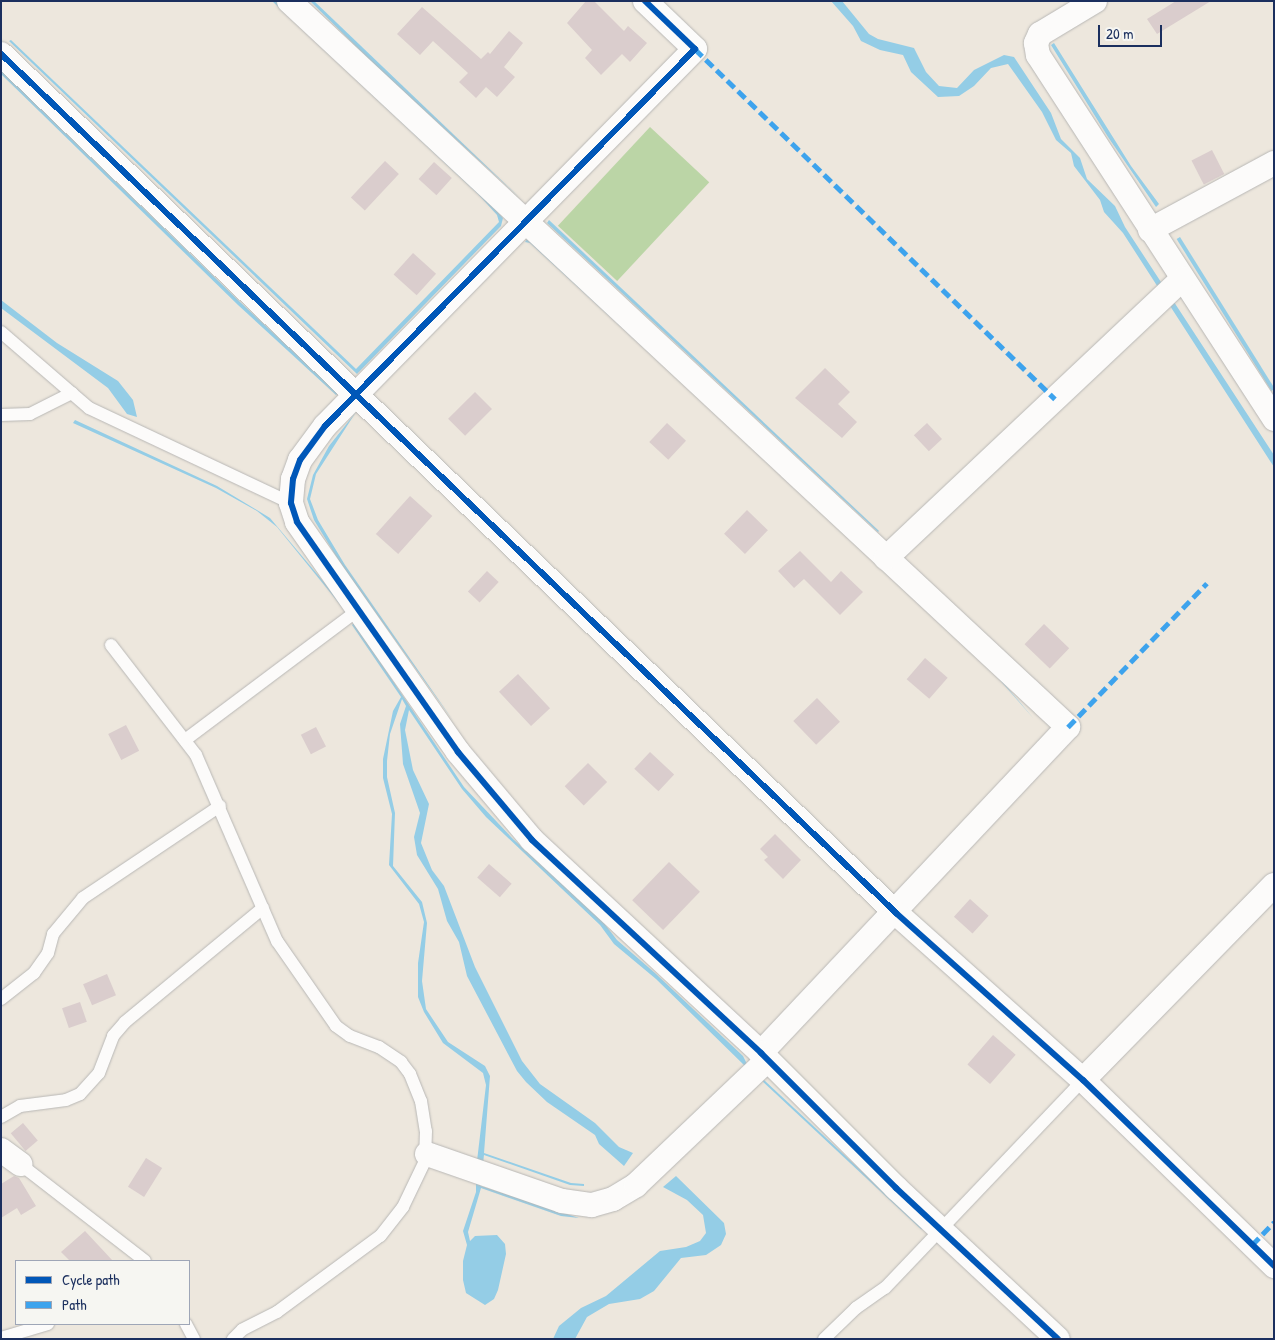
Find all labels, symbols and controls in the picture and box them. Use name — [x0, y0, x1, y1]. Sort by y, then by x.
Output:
scale bar — [1100, 15, 1164, 47]
text: 20 m — [1106, 23, 1133, 44]
legend — [15, 1260, 190, 1325]
text: Cycle path — [62, 1269, 120, 1290]
text: Path — [62, 1294, 87, 1315]

